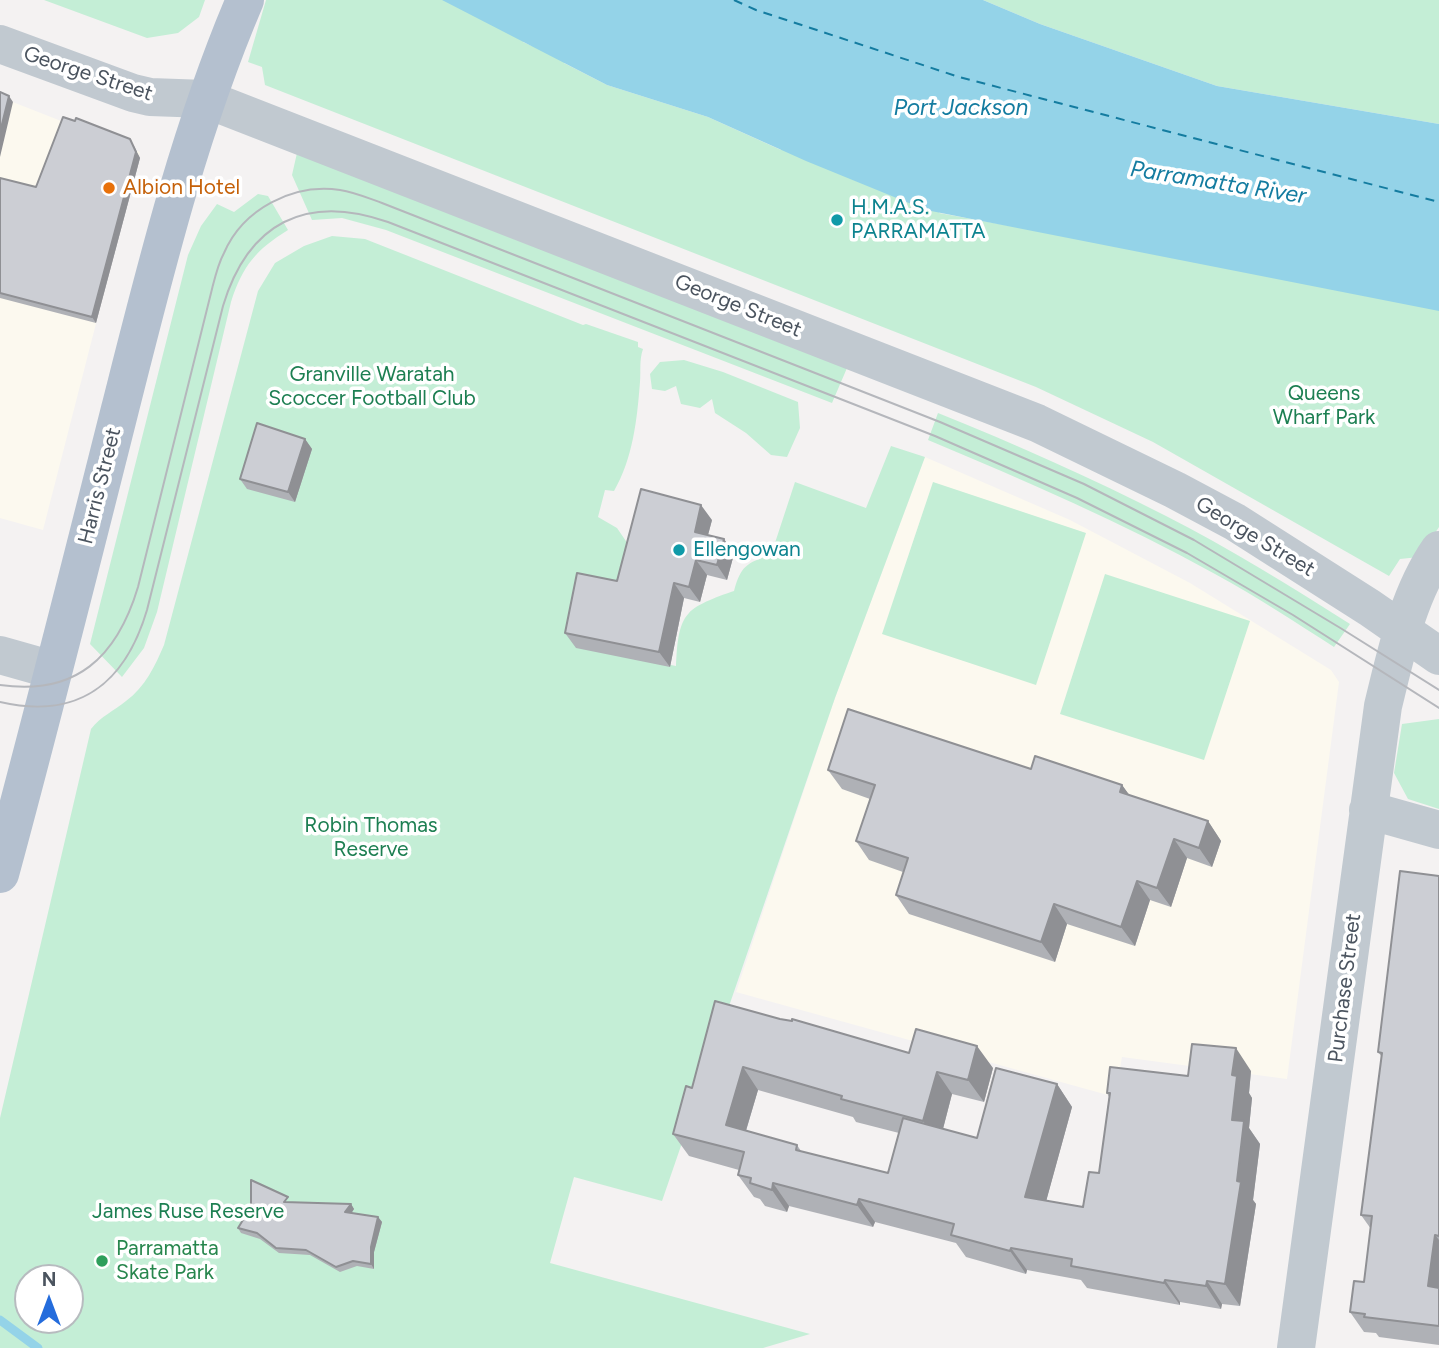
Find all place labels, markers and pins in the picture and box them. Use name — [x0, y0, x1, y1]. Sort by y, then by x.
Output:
place label: Albion Hotel — [123, 175, 240, 201]
marker: Albion Hotel — [101, 180, 117, 196]
place label: H.M.A.S. PARRAMATTA — [851, 195, 986, 245]
marker: H.M.A.S. PARRAMATTA — [829, 212, 845, 228]
place label: Ellengowan — [693, 537, 801, 563]
marker: Ellengowan — [671, 542, 687, 558]
place label: Parramatta Skate Park — [116, 1236, 219, 1286]
marker: Parramatta Skate Park — [94, 1253, 110, 1269]

